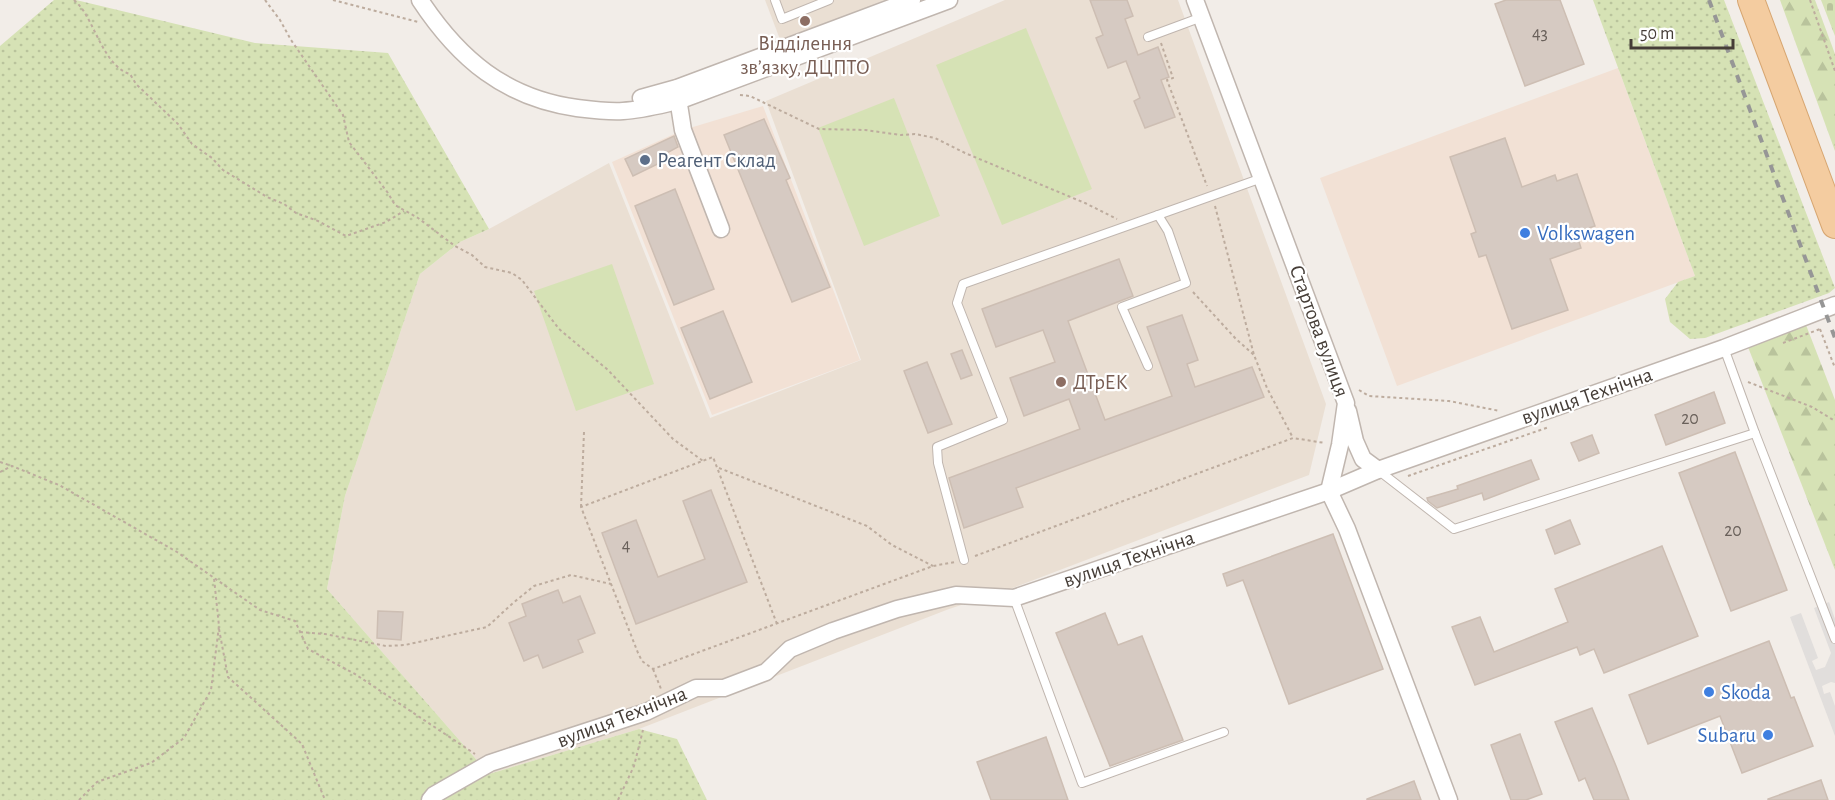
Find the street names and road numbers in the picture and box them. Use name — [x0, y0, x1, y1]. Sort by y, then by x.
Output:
street label: Стартова вулиця — [1285, 262, 1353, 400]
street label: вулиця Технічна — [1519, 364, 1656, 428]
street label: вулиця Технічна — [1061, 527, 1198, 591]
street label: вулиця Технічна — [554, 682, 690, 751]

